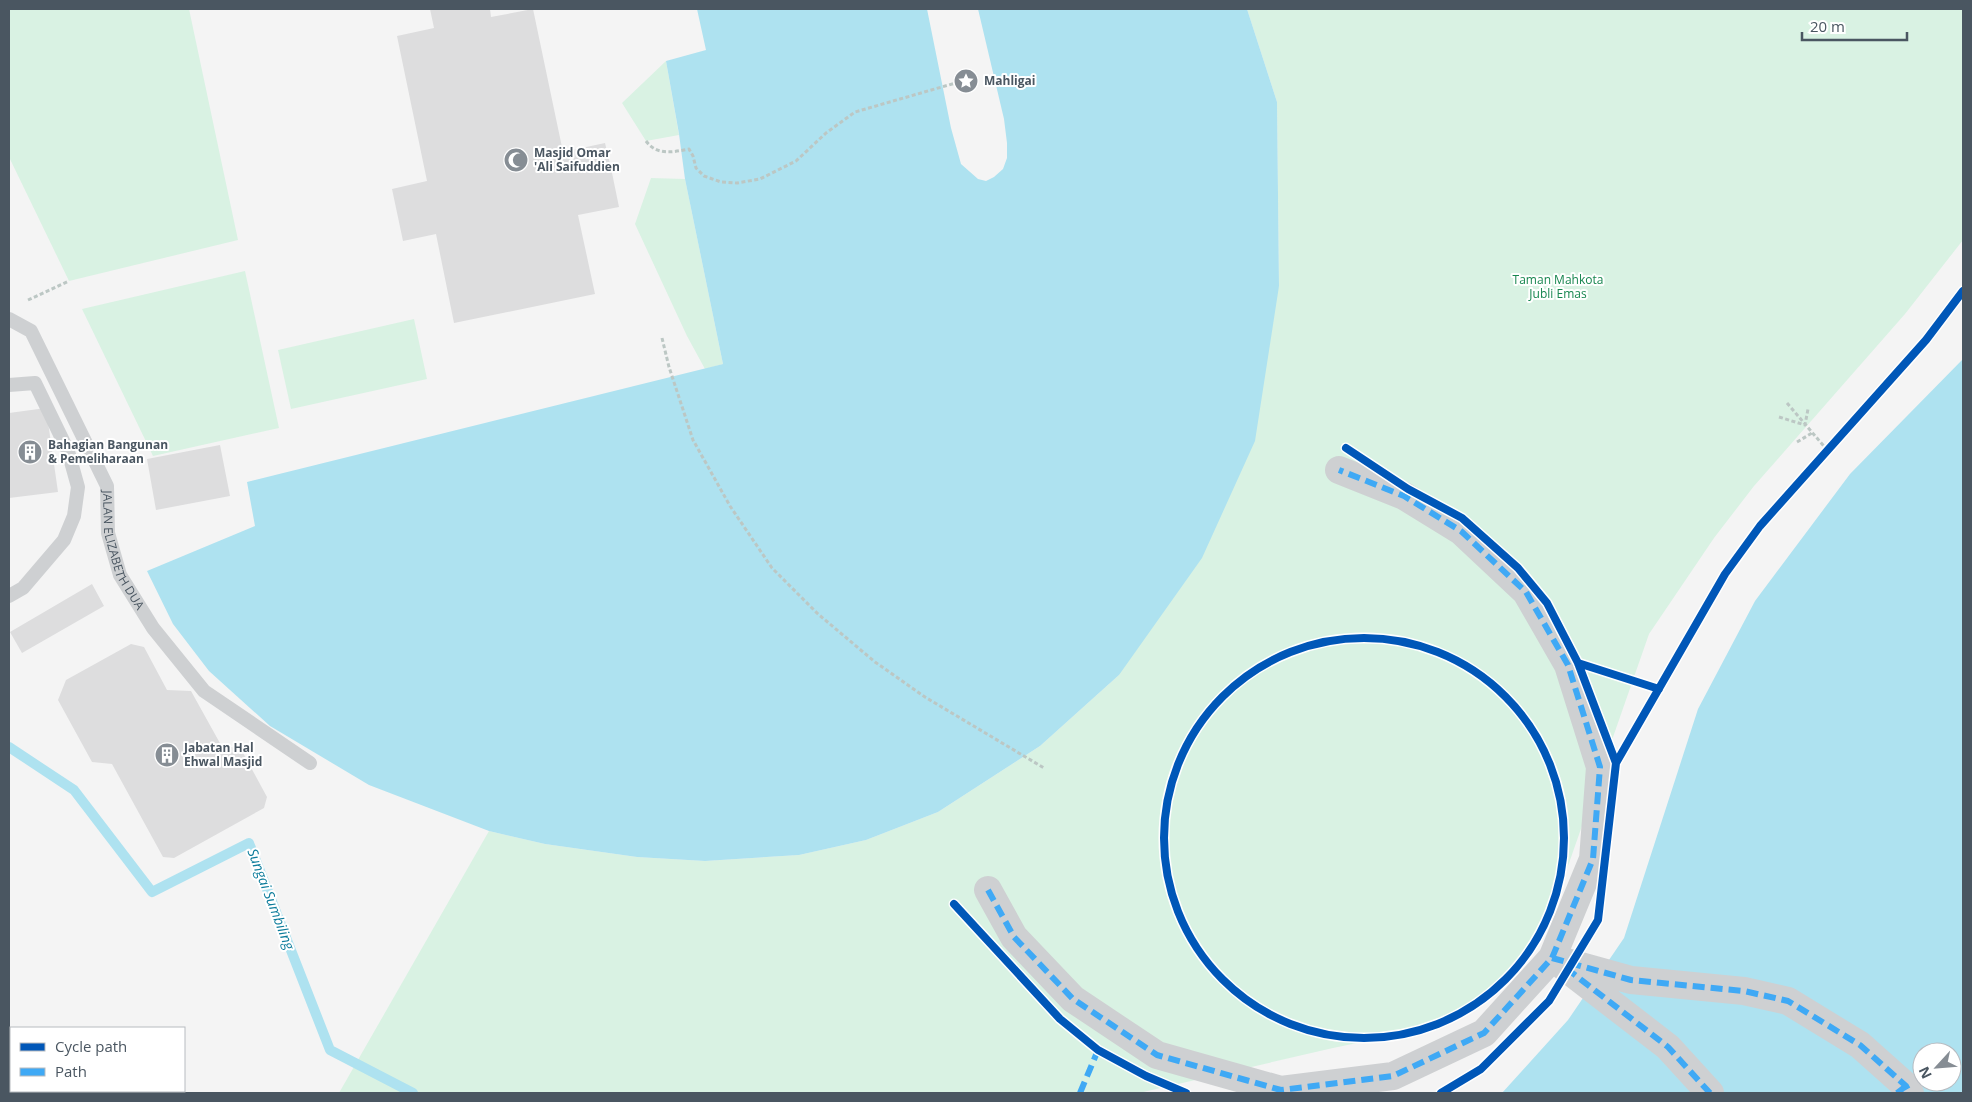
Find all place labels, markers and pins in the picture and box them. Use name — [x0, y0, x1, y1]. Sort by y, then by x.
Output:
place icon: Mahligai — [953, 68, 979, 94]
place label: Mahligai — [984, 72, 1035, 89]
place label: Masjid Omar 'Ali Saifuddien — [534, 144, 620, 175]
mosque icon: Masjid Omar 'Ali Saifuddien — [503, 147, 529, 173]
place label: Bahagian Bangunan & Pemeliharaan — [48, 436, 168, 467]
building icon: Bahagian Bangunan & Pemeliharaan — [17, 439, 43, 465]
place label: Jabatan Hal Ehwal Masjid — [183, 739, 262, 770]
building icon: Jabatan Hal Ehwal Masjid — [154, 742, 180, 768]

